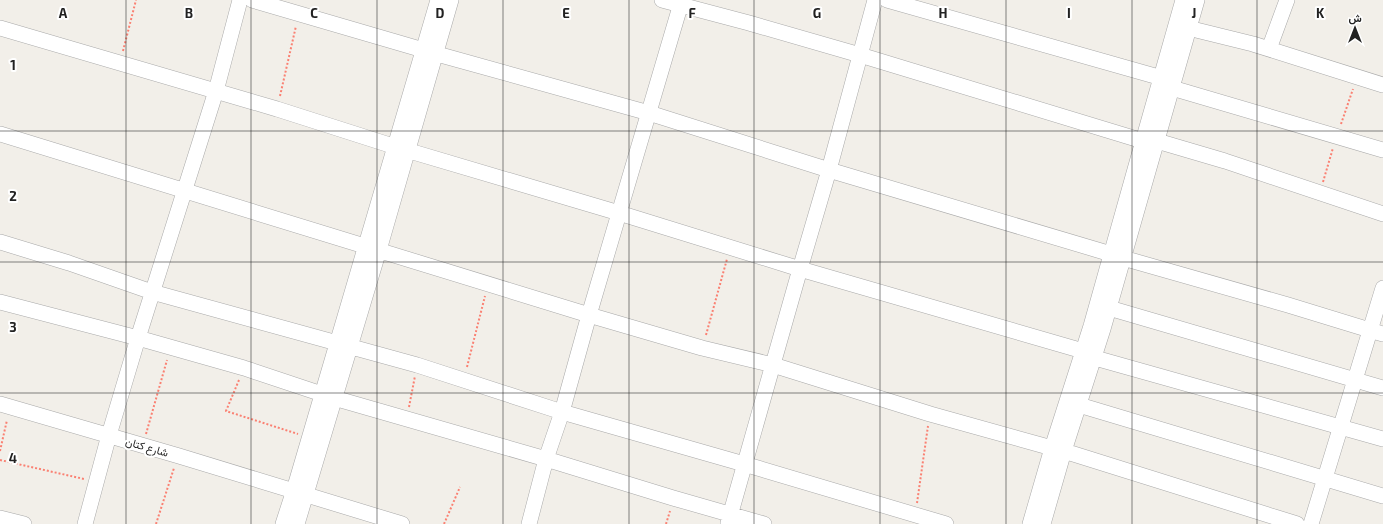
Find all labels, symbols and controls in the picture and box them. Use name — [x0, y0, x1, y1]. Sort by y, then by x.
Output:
text: A — [59, 5, 68, 21]
text: B — [185, 5, 193, 21]
text: C — [310, 5, 318, 21]
text: D — [436, 5, 445, 21]
text: E — [562, 5, 570, 21]
text: F — [688, 5, 696, 21]
text: G — [813, 5, 821, 21]
text: H — [939, 5, 948, 21]
text: I — [1067, 5, 1071, 21]
text: J — [1192, 5, 1196, 21]
text: K — [1316, 5, 1325, 21]
north arrow — [1335, 8, 1375, 48]
text: ش — [1348, 11, 1362, 25]
text: 1 — [10, 57, 16, 73]
text: 2 — [9, 188, 17, 204]
text: 3 — [9, 319, 17, 335]
street label: شارع كتان — [124, 434, 170, 461]
text: 4 — [9, 450, 17, 466]

